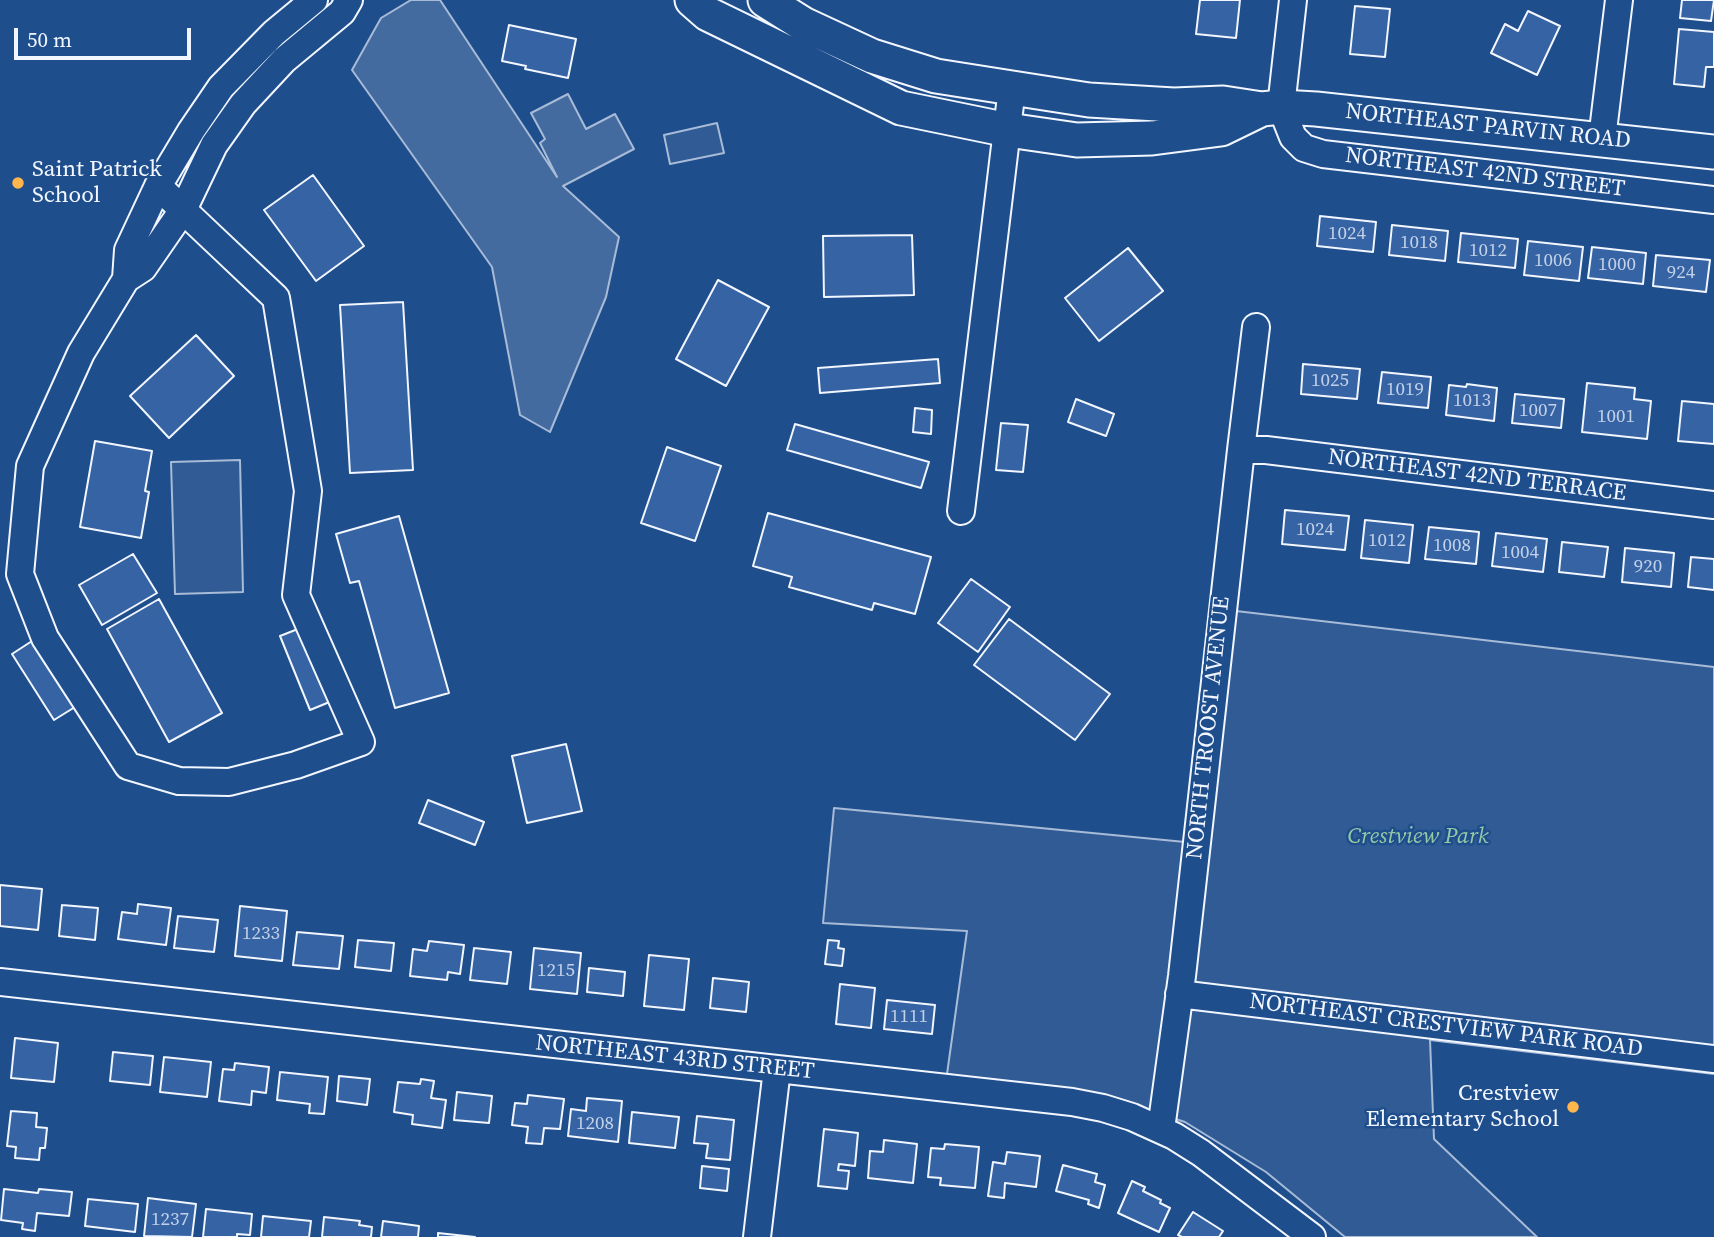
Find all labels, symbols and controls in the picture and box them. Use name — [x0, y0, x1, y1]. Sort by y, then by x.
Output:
scale bar — [18, 14, 194, 58]
text: 50 m — [27, 25, 72, 54]
street label: NORTHEAST PARVIN ROAD — [1344, 98, 1632, 156]
street label: NORTHEAST 42ND STREET — [1343, 142, 1627, 204]
place label: Saint Patrick School — [32, 156, 162, 210]
marker: Saint Patrick School — [10, 175, 26, 191]
house number: 1024 — [1328, 223, 1366, 245]
house number: 1018 — [1400, 232, 1438, 254]
house number: 1012 — [1469, 240, 1507, 262]
house number: 1006 — [1534, 250, 1572, 272]
house number: 1000 — [1598, 254, 1636, 276]
house number: 924 — [1667, 262, 1695, 284]
house number: 1025 — [1311, 370, 1349, 392]
house number: 1019 — [1386, 379, 1424, 401]
house number: 1013 — [1453, 390, 1491, 412]
house number: 1007 — [1519, 400, 1557, 422]
house number: 1001 — [1597, 406, 1635, 428]
street label: NORTHEAST 42ND TERRACE — [1326, 444, 1628, 508]
house number: 1024 — [1296, 519, 1334, 541]
house number: 1012 — [1368, 530, 1406, 552]
house number: 1008 — [1433, 535, 1471, 557]
house number: 1004 — [1501, 542, 1539, 564]
house number: 920 — [1634, 556, 1662, 578]
street label: NORTH TROOST AVENUE — [1181, 595, 1237, 861]
park label: Crestview Park — [1347, 823, 1489, 851]
house number: 1233 — [242, 923, 280, 945]
house number: 1215 — [537, 960, 575, 982]
street label: NORTHEAST CRESTVIEW PARK ROAD — [1248, 988, 1644, 1064]
house number: 1111 — [890, 1006, 928, 1028]
street label: NORTHEAST 43RD STREET — [534, 1030, 816, 1086]
place label: Crestview Elementary School — [1366, 1080, 1559, 1134]
marker: Crestview Elementary School — [1565, 1099, 1581, 1115]
house number: 1208 — [576, 1113, 614, 1135]
house number: 1237 — [151, 1209, 189, 1231]

